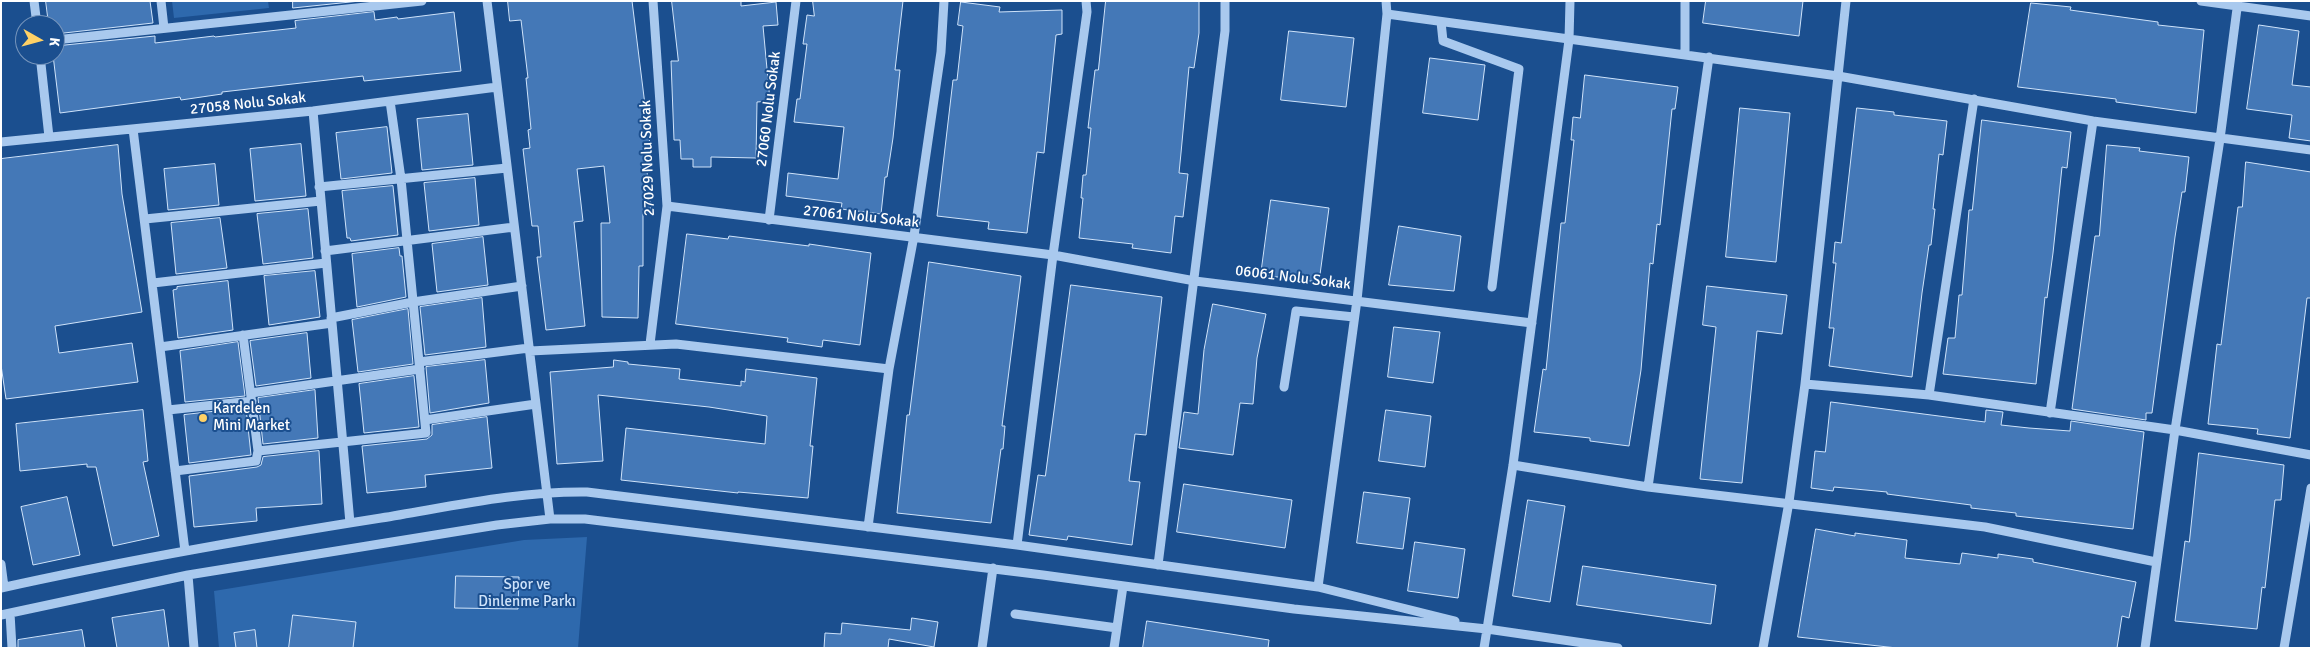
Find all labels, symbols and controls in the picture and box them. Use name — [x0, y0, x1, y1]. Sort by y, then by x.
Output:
north arrow — [15, 15, 65, 65]
text: K — [45, 36, 63, 47]
street label: 27060 Nolu Sokak — [753, 50, 785, 168]
street label: 27058 Nolu Sokak — [189, 89, 307, 119]
street label: 27029 Nolu Sokak — [637, 100, 659, 216]
street label: 27061 Nolu Sokak — [802, 202, 920, 232]
street label: 06061 Nolu Sokak — [1234, 262, 1352, 294]
place label: Kardelen Mini Market — [213, 400, 290, 435]
marker: Kardelen Mini Market — [197, 412, 209, 424]
park label: Spor ve Dinlenme Parkı — [478, 576, 576, 611]

